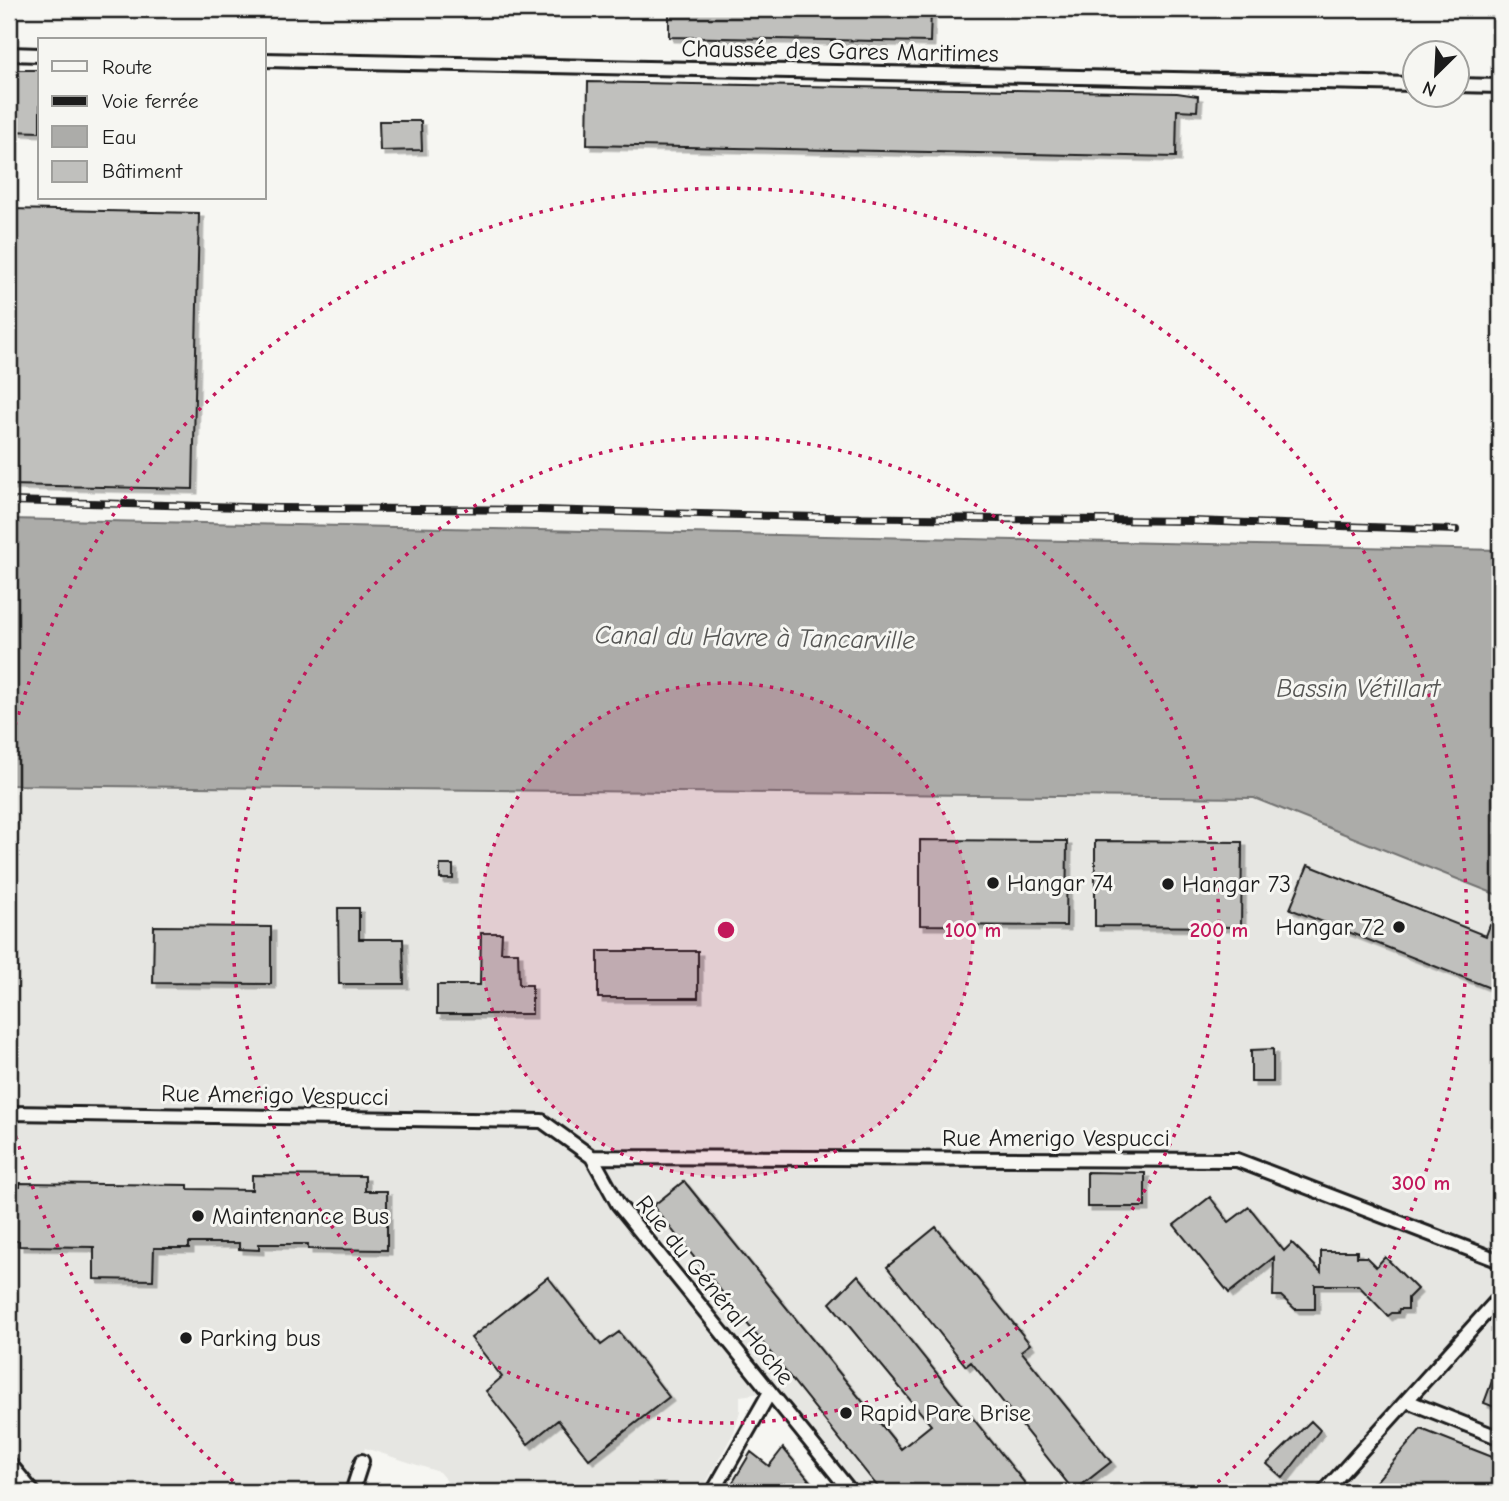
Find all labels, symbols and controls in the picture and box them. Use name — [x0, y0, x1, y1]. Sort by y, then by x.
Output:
street label: Chaussée des Gares Maritimes — [681, 34, 999, 68]
legend — [38, 38, 266, 200]
north arrow — [1400, 38, 1470, 108]
text: Route — [102, 55, 152, 79]
text: N — [1419, 76, 1440, 101]
text: Voie ferrée — [102, 89, 199, 113]
text: Eau — [102, 125, 136, 149]
text: Bâtiment — [102, 159, 183, 183]
water label: Canal du Havre à Tancarville — [594, 620, 915, 656]
water label: Bassin Vétillart — [1276, 674, 1442, 704]
place label: Hangar 74 — [1007, 869, 1114, 897]
place label: Hangar 73 — [1182, 870, 1291, 898]
marker: Hangar 74 — [985, 875, 1001, 891]
marker: Hangar 73 — [1160, 876, 1176, 892]
place label: Hangar 72 — [1275, 913, 1385, 941]
centre of rings — [714, 918, 738, 942]
text: 100 m — [945, 918, 1001, 942]
text: 200 m — [1190, 918, 1248, 942]
marker: Hangar 72 — [1391, 919, 1407, 935]
street label: Rue Amerigo Vespucci — [161, 1079, 389, 1111]
street label: Rue Amerigo Vespucci — [942, 1124, 1170, 1152]
text: 300 m — [1392, 1171, 1450, 1195]
street label: Rue du Général Hoche — [630, 1190, 800, 1390]
place label: Maintenance Bus — [212, 1202, 389, 1230]
marker: Maintenance Bus — [190, 1208, 206, 1224]
place label: Parking bus — [200, 1324, 321, 1352]
marker: Parking bus — [178, 1330, 194, 1346]
place label: Rapid Pare Brise — [860, 1399, 1031, 1427]
marker: Rapid Pare Brise — [838, 1405, 854, 1421]

